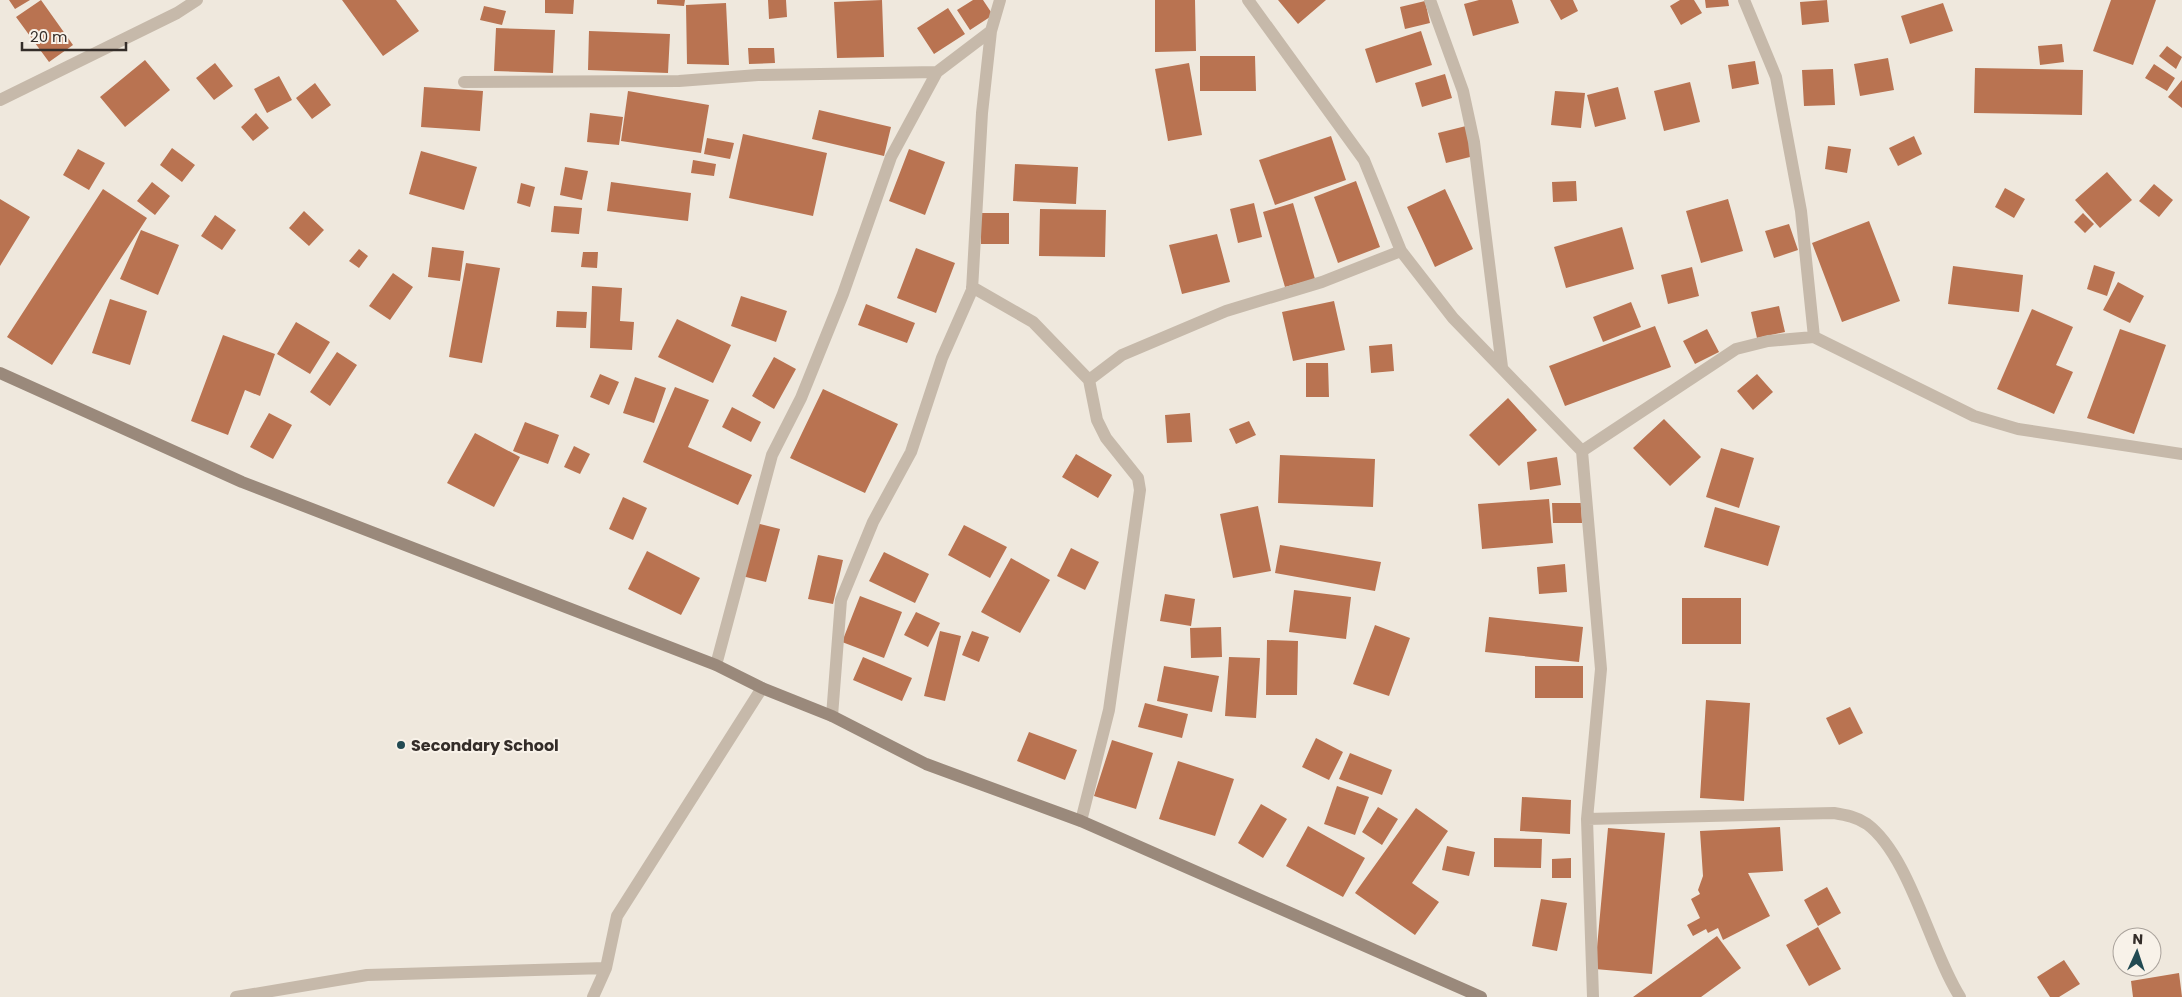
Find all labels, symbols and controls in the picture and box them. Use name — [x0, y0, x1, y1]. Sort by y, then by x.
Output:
scale bar — [22, 20, 126, 52]
text: 20 m — [30, 26, 68, 47]
place label: Secondary School — [411, 734, 559, 757]
marker: Secondary School — [395, 739, 407, 751]
north arrow — [2112, 927, 2162, 977]
text: N — [2132, 929, 2143, 949]

